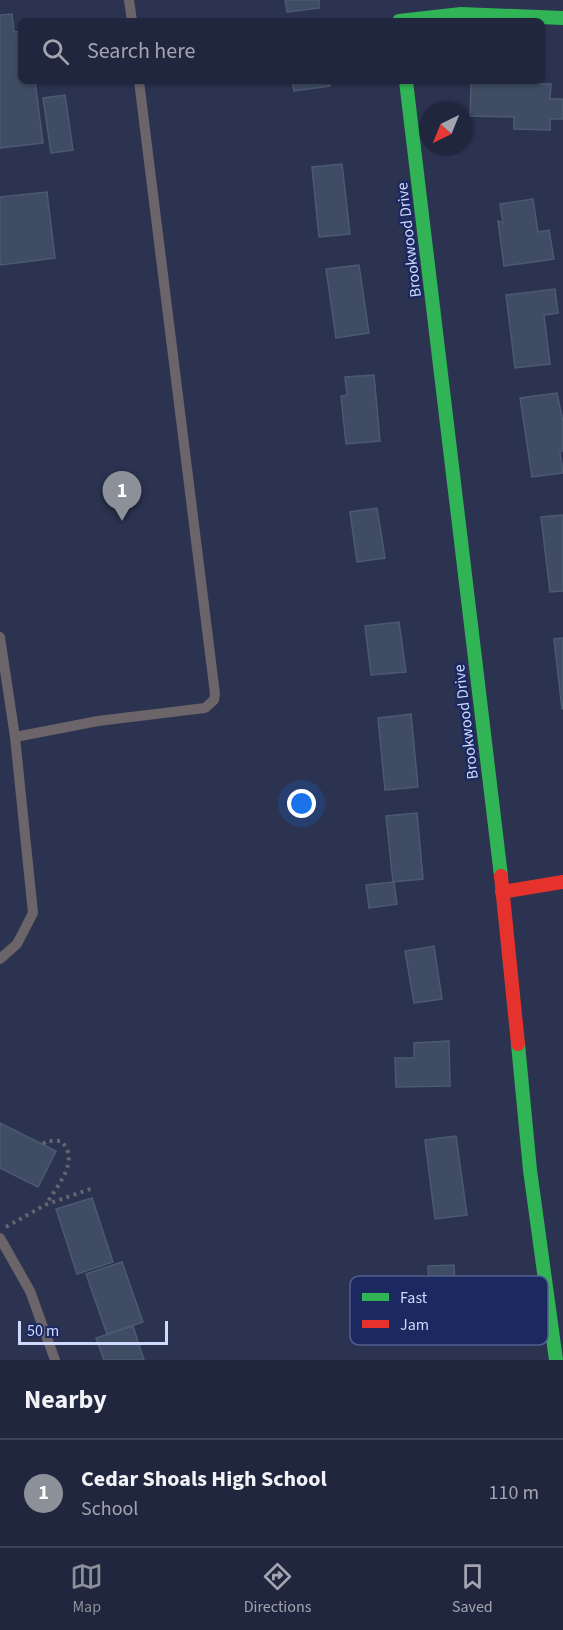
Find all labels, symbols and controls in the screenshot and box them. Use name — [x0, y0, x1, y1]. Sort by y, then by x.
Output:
search box — [18, 18, 545, 84]
icon: search — [39, 35, 72, 68]
text: Search here — [87, 35, 195, 67]
north arrow — [419, 102, 473, 156]
street label: Brookwood Drive — [391, 181, 427, 299]
pin: 1 — [102, 472, 142, 521]
street label: Brookwood Drive — [448, 663, 484, 781]
your location — [287, 789, 316, 818]
legend — [350, 1276, 548, 1345]
text: Fast — [400, 1287, 428, 1309]
text: Jam — [400, 1314, 429, 1336]
scale bar — [18, 1318, 168, 1346]
text: 50 m — [27, 1320, 59, 1342]
text: Nearby — [24, 1381, 107, 1418]
text: Cedar Shoals High School — [81, 1463, 327, 1495]
text: 1 — [38, 1479, 49, 1507]
text: 110 m — [489, 1479, 539, 1507]
text: School — [81, 1495, 138, 1523]
tab: Map — [70, 1560, 103, 1618]
tab: Directions — [244, 1560, 311, 1618]
tab: Saved — [452, 1560, 493, 1618]

